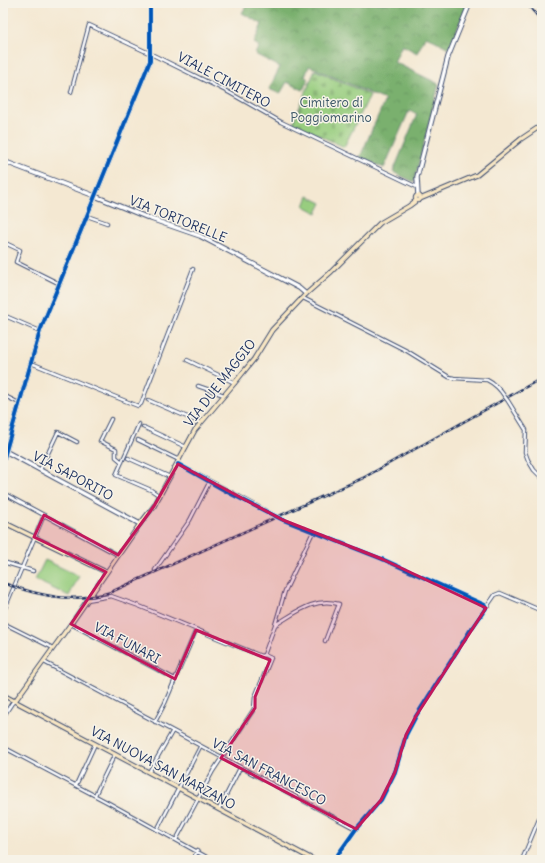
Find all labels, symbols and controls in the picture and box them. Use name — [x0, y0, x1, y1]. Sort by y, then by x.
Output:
street label: VIALE CIMITERO — [174, 48, 274, 112]
park label: Cimitero di Poggiomarino — [290, 94, 372, 126]
street label: VIA TORTORELLE — [127, 192, 230, 246]
street label: VIA DUE MAGGIO — [180, 336, 260, 430]
street label: VIA SAPORITO — [30, 448, 116, 504]
street label: VIA FUNARI — [91, 618, 163, 668]
street label: VIA NUOVA SAN MARZANO — [88, 722, 238, 814]
street label: VIA SAN FRANCESCO — [209, 735, 329, 809]

